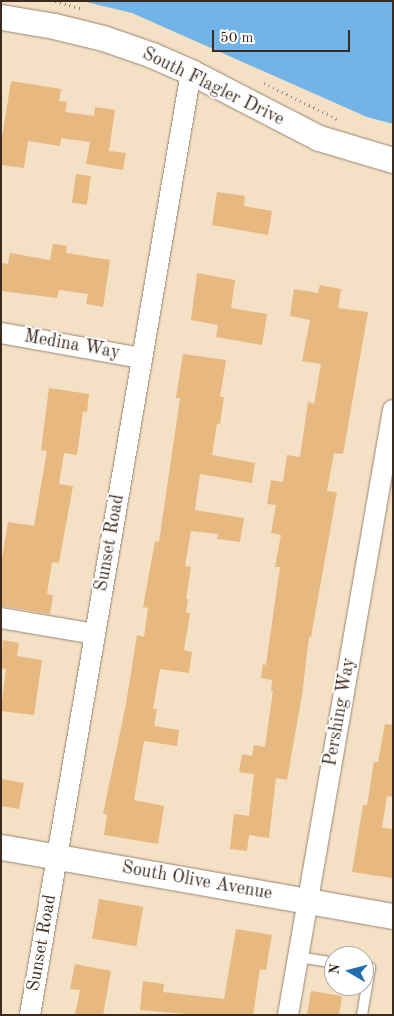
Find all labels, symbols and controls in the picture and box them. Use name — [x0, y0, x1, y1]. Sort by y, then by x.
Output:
scale bar — [214, 20, 352, 52]
text: 50 m — [220, 31, 254, 46]
street label: South Flagler Drive — [138, 43, 288, 131]
street label: Medina Way — [22, 326, 122, 364]
street label: Sunset Road — [91, 493, 129, 593]
street label: Pershing Way — [320, 656, 360, 768]
street label: South Olive Avenue — [120, 857, 274, 905]
street label: Sunset Road — [23, 893, 61, 993]
north arrow — [324, 946, 374, 996]
text: N — [327, 963, 343, 975]

